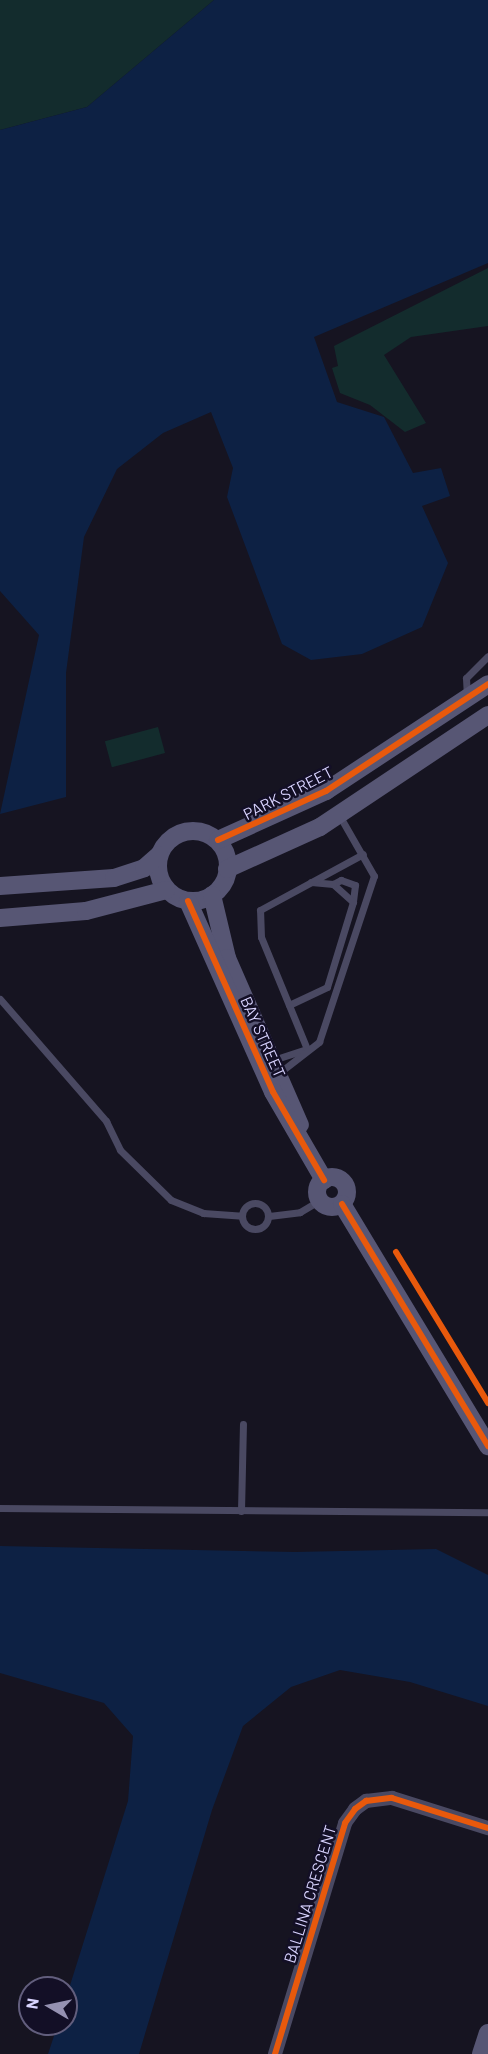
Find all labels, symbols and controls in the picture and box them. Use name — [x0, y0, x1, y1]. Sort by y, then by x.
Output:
street label: PARK STREET — [240, 762, 336, 824]
street label: BAY STREET — [237, 993, 289, 1081]
street label: BALLINA CRESCENT — [280, 1823, 340, 1965]
north arrow — [18, 1976, 78, 2036]
text: N — [21, 1997, 42, 2010]

